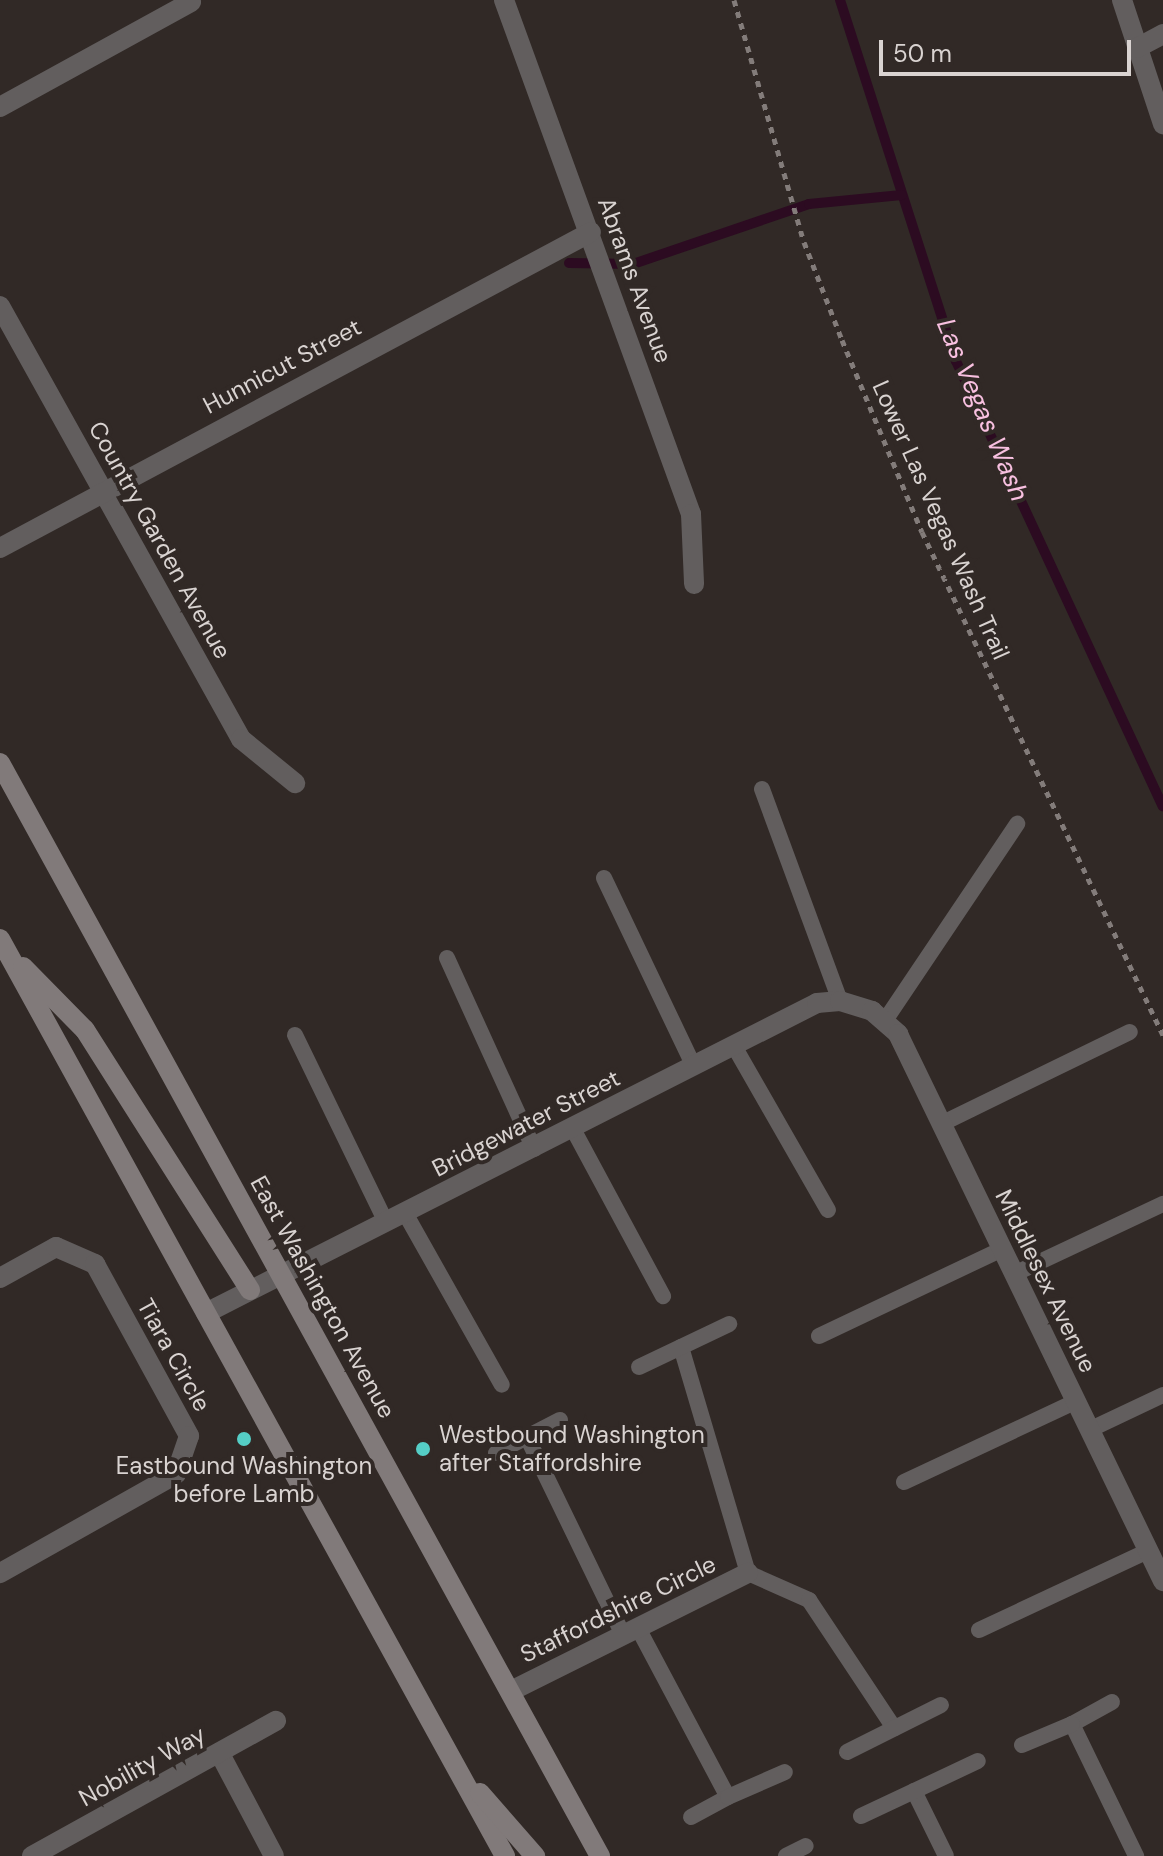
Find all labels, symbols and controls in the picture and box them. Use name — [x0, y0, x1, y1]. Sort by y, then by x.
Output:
scale bar — [883, 24, 1135, 74]
text: 50 m — [893, 38, 952, 69]
street label: Abrams Avenue — [592, 193, 678, 367]
street label: Hunnicut Street — [198, 312, 366, 420]
water label: Las Vegas Wash — [929, 314, 1035, 506]
street label: Lower Las Vegas Wash Trail — [866, 376, 1016, 664]
street label: Country Garden Avenue — [83, 416, 237, 664]
street label: Bridgewater Street — [427, 1063, 625, 1183]
street label: East Washington Avenue — [244, 1171, 402, 1423]
street label: Middlesex Avenue — [989, 1185, 1103, 1377]
street label: Tiara Circle — [131, 1293, 217, 1417]
place label: Westbound Washington after Staffordshire — [439, 1421, 705, 1477]
marker: Eastbound Washington before Lamb — [235, 1430, 253, 1448]
marker: Westbound Washington after Staffordshire — [414, 1440, 432, 1458]
place label: Eastbound Washington before Lamb — [116, 1452, 372, 1508]
street label: Staffordshire Circle — [515, 1549, 721, 1669]
street label: Nobility Way — [74, 1719, 210, 1813]

